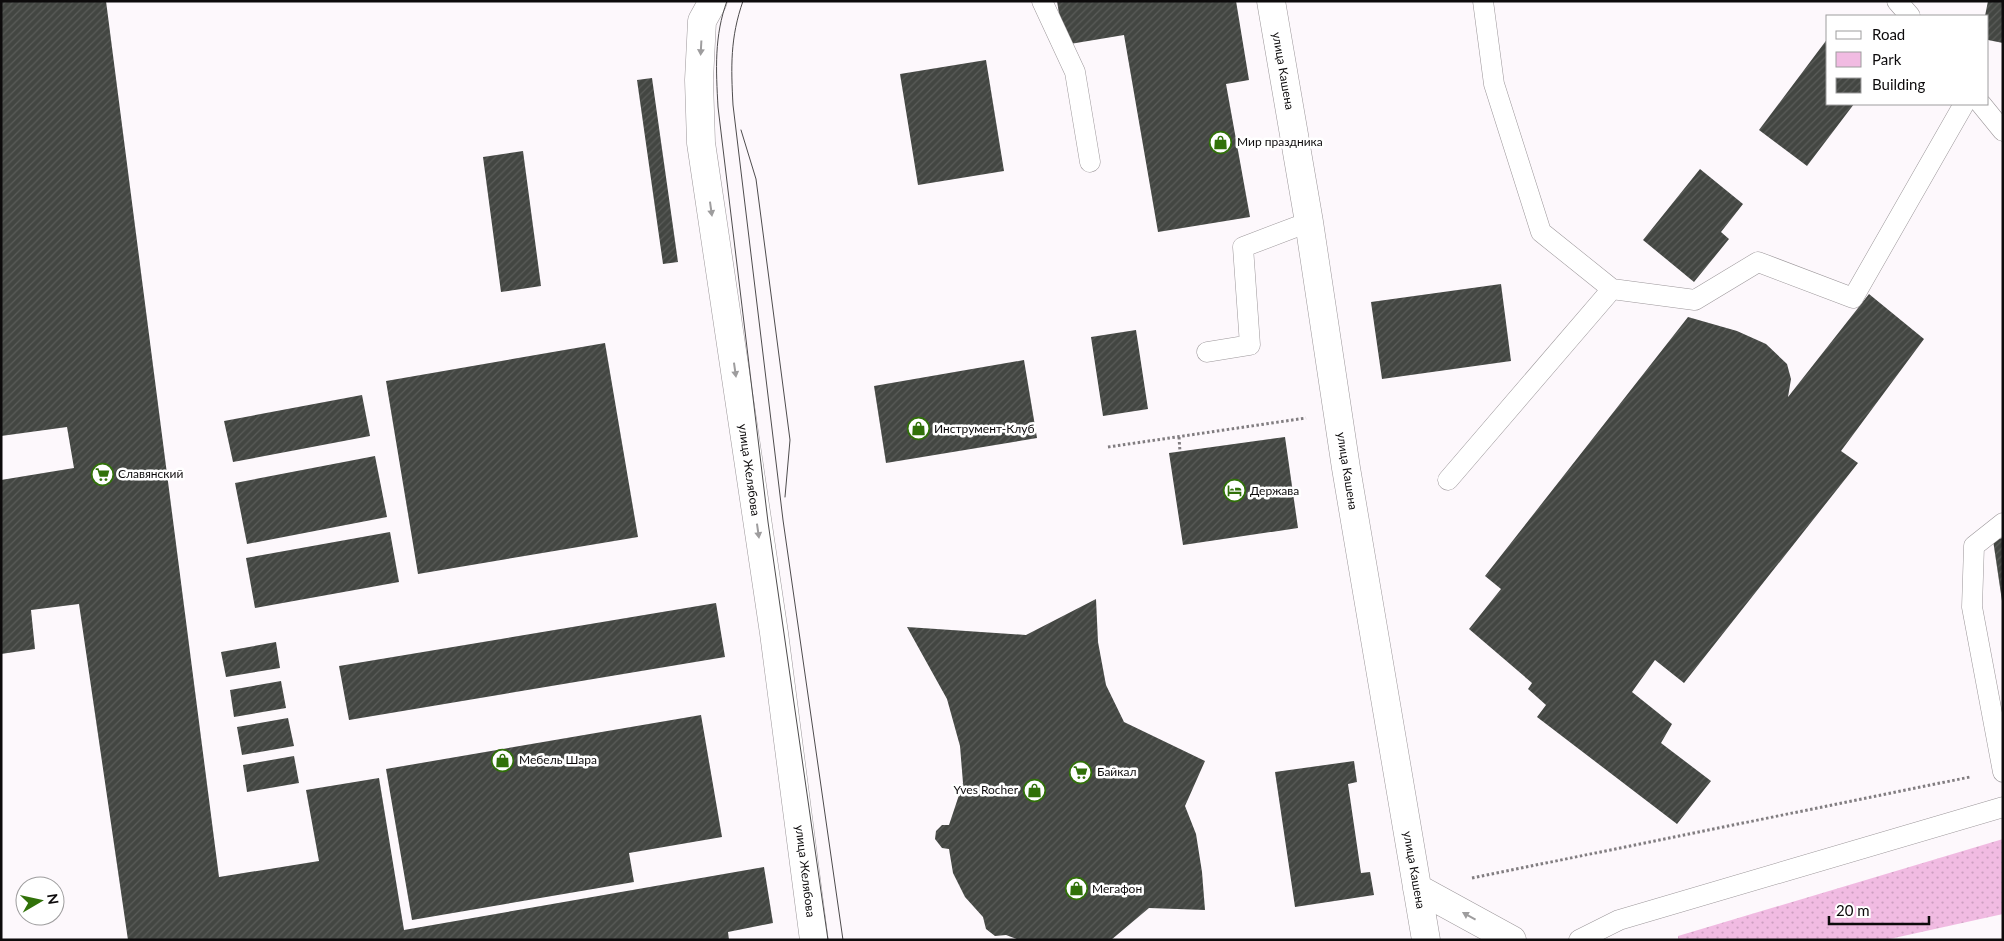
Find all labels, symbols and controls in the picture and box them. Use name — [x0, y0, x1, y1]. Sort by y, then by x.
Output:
legend — [1826, 15, 1989, 105]
text: Road — [1872, 25, 1905, 43]
street label: улица Кашена — [1269, 31, 1298, 111]
one-way arrow — [696, 40, 704, 56]
text: Park — [1872, 50, 1902, 68]
text: Building — [1872, 75, 1925, 93]
shop icon: Мир праздника — [1209, 130, 1233, 154]
place label: Мир праздника — [1237, 134, 1323, 149]
one-way arrow — [707, 202, 715, 218]
one-way arrow — [731, 362, 739, 378]
shop icon: Инструмент-Клуб — [906, 417, 930, 441]
place label: Инструмент-Клуб — [934, 421, 1034, 436]
street label: улица Желябова — [736, 423, 763, 517]
street label: улица Кашена — [1334, 431, 1361, 511]
supermarket icon: Славянский — [90, 462, 114, 486]
place label: Славянский — [118, 466, 183, 481]
hotel icon: Держава — [1222, 479, 1246, 503]
place label: Держава — [1250, 483, 1299, 498]
one-way arrow — [755, 523, 763, 539]
shop icon: Мебель Шара — [491, 748, 515, 772]
place label: Мебель Шара — [519, 752, 597, 767]
supermarket icon: Байкал — [1069, 760, 1093, 784]
place label: Байкал — [1097, 764, 1136, 779]
shop icon: Yves Rocher — [1022, 778, 1046, 802]
place label: Yves Rocher — [953, 782, 1019, 797]
street label: улица Желябова — [792, 824, 819, 918]
street label: улица Кашена — [1400, 830, 1429, 910]
north arrow — [15, 876, 65, 926]
shop icon: Мегафон — [1064, 877, 1088, 901]
place label: Мегафон — [1092, 881, 1142, 896]
text: N — [44, 892, 63, 906]
scale bar — [1829, 894, 1929, 926]
text: 20 m — [1836, 901, 1870, 919]
one-way arrow — [1462, 912, 1476, 921]

